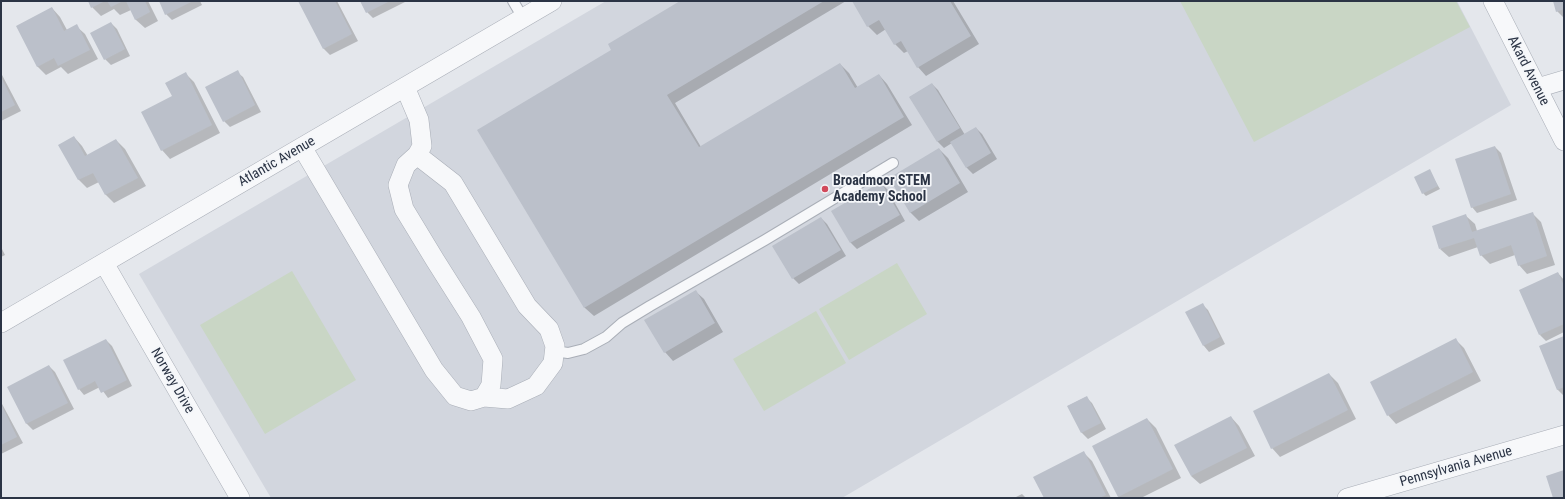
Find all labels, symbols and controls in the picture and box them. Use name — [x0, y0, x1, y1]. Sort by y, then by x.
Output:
street label: Akard Avenue — [1503, 33, 1553, 109]
street label: Atlantic Avenue — [236, 133, 318, 191]
place label: Broadmoor STEM Academy School — [833, 173, 931, 206]
marker: Broadmoor STEM Academy School — [820, 184, 830, 194]
street label: Norway Drive — [147, 345, 197, 417]
street label: Pennsylvania Avenue — [1398, 443, 1514, 491]

